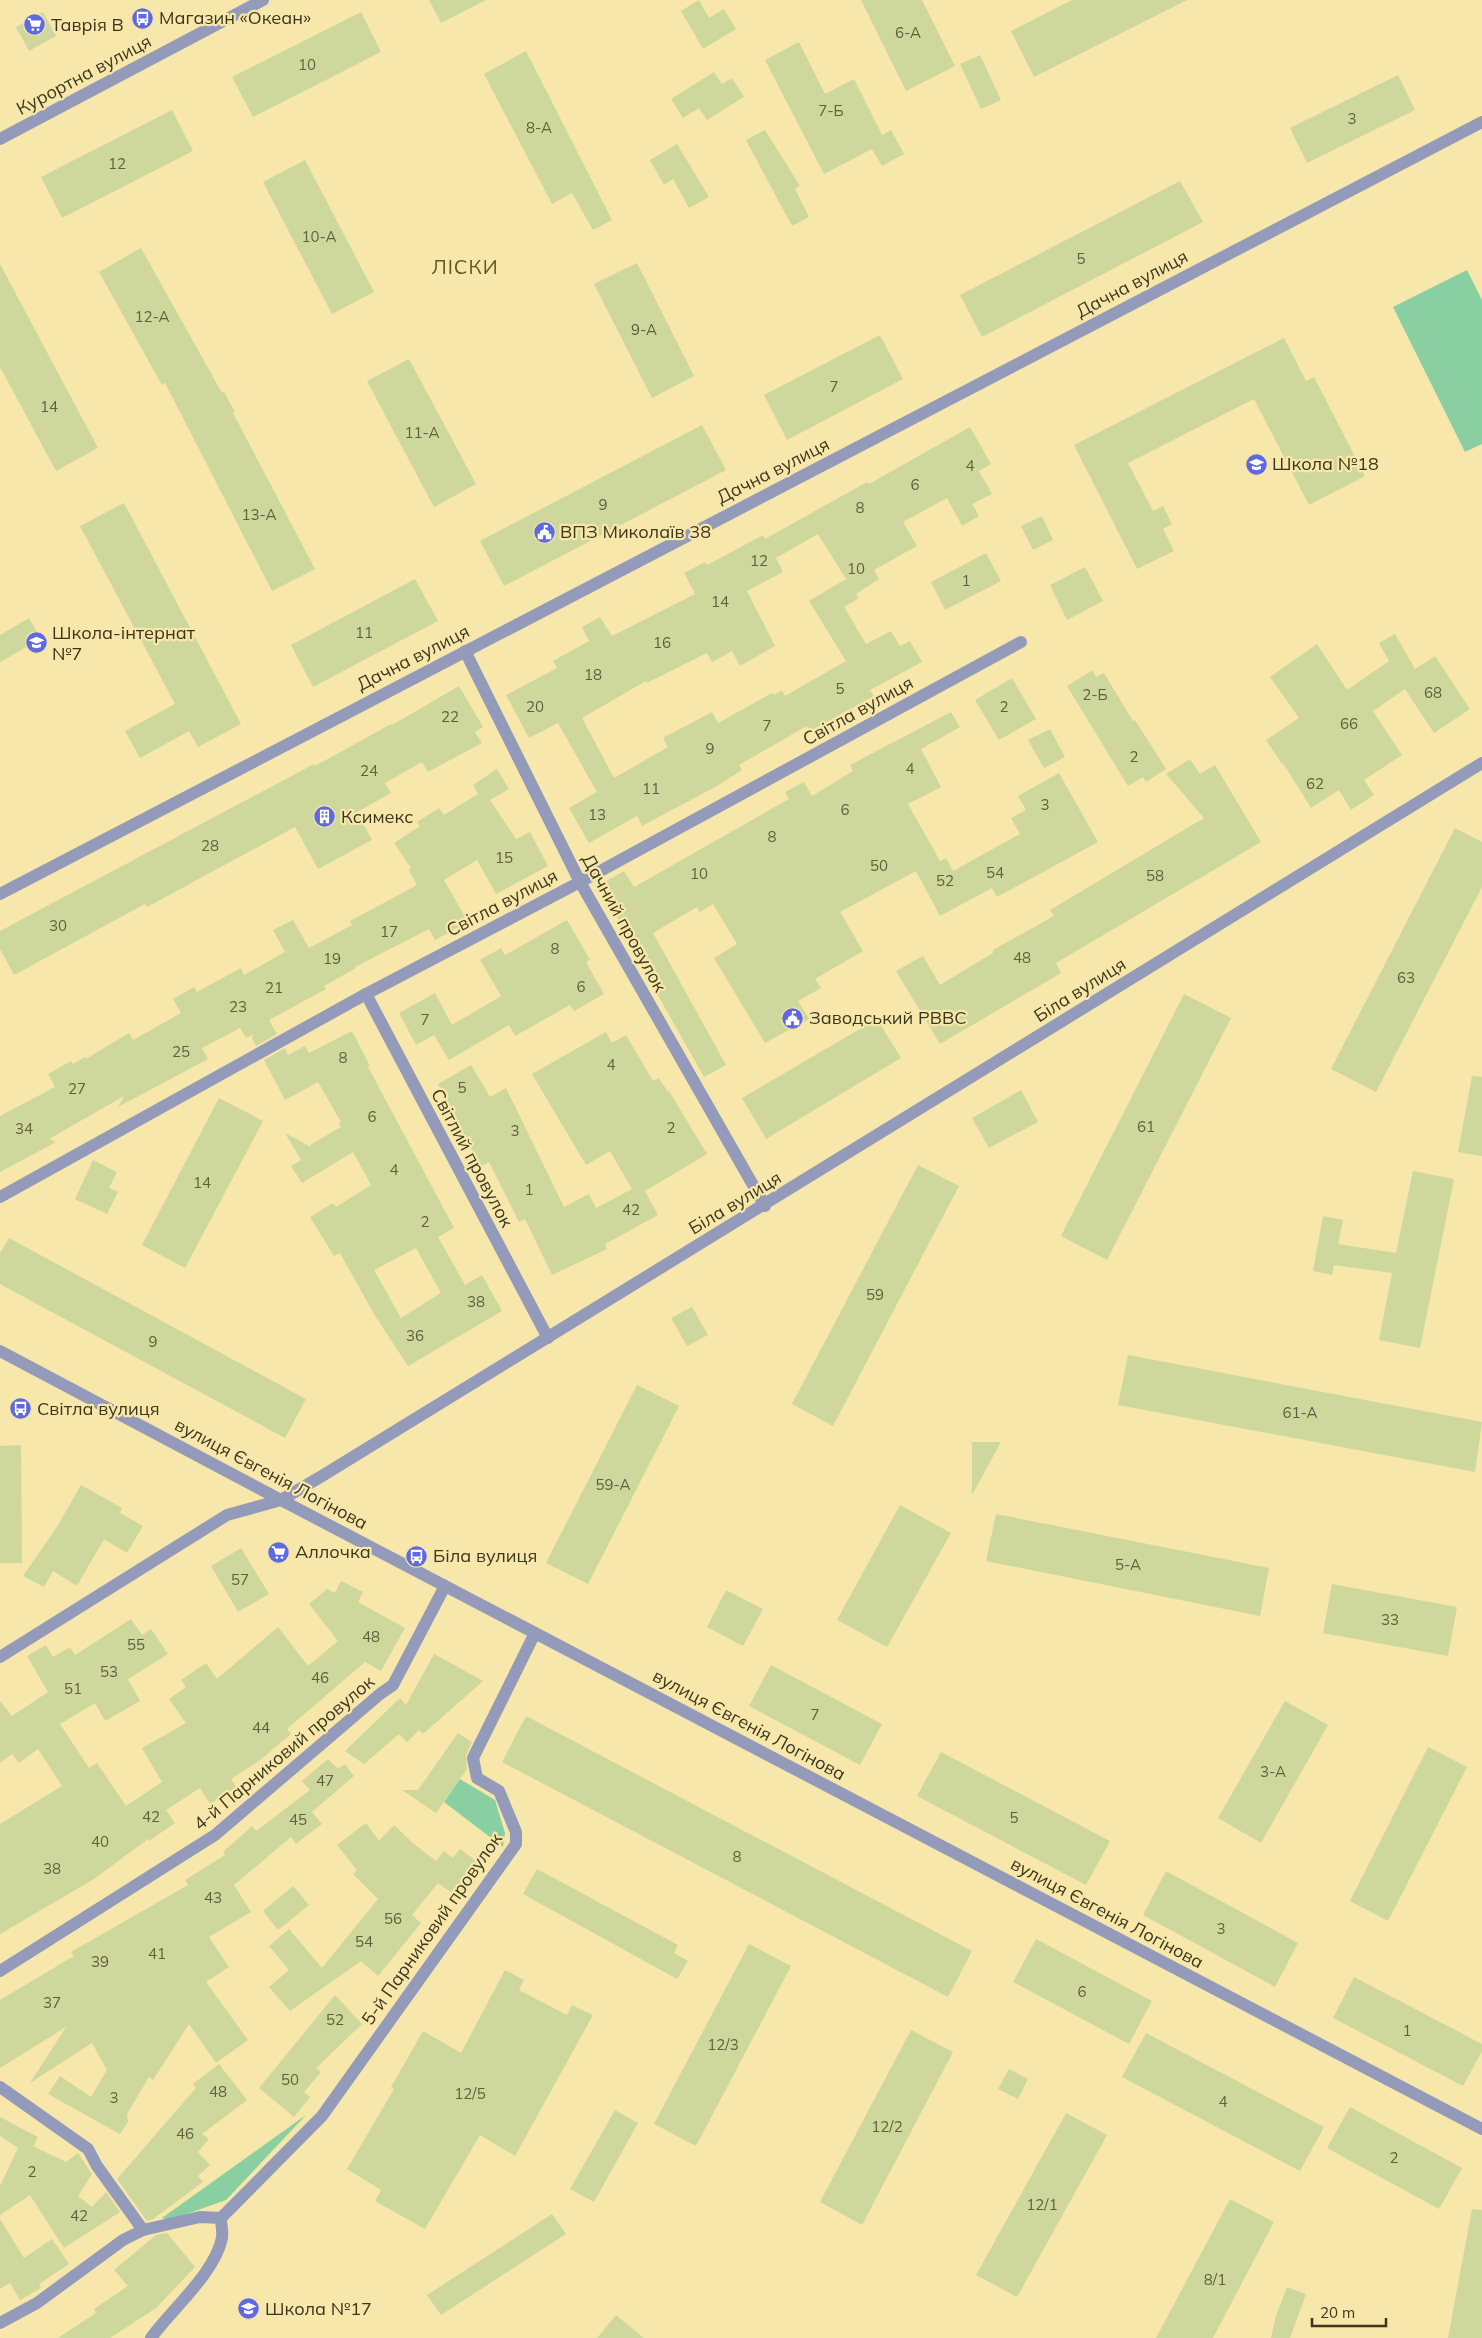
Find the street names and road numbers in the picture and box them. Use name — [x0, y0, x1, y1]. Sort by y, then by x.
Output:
street label: Курортна вулиця — [12, 29, 155, 120]
street label: Дачна вулиця — [1072, 244, 1192, 323]
street label: Дачна вулиця — [713, 432, 833, 509]
street label: Дачна вулиця — [353, 619, 473, 696]
street label: Світла вулиця — [799, 671, 917, 750]
street label: Дачний провулок — [577, 850, 672, 996]
street label: Світла вулиця — [442, 864, 561, 941]
street label: Біла вулиця — [1029, 952, 1130, 1027]
street label: Світлий провулок — [426, 1084, 519, 1231]
street label: Біла вулиця — [684, 1166, 785, 1239]
street label: вулиця Євгенія Логінова — [171, 1413, 372, 1534]
street label: вулиця Євгенія Логінова — [649, 1664, 850, 1785]
street label: 4-й Парниковий провулок — [188, 1670, 379, 1835]
street label: 5-й Парниковий провулок — [356, 1828, 507, 2029]
street label: вулиця Євгенія Логінова — [1007, 1852, 1208, 1973]

